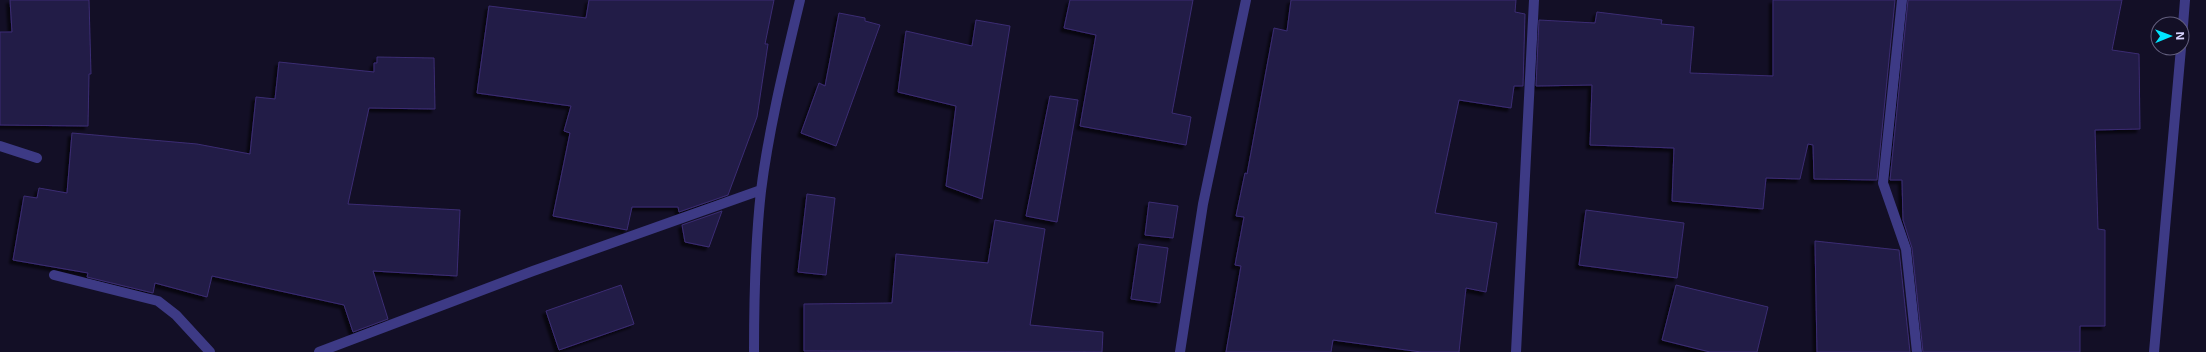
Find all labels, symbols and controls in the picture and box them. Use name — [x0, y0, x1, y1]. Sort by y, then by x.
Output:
north arrow — [2150, 16, 2190, 56]
text: N — [2173, 32, 2187, 40]

